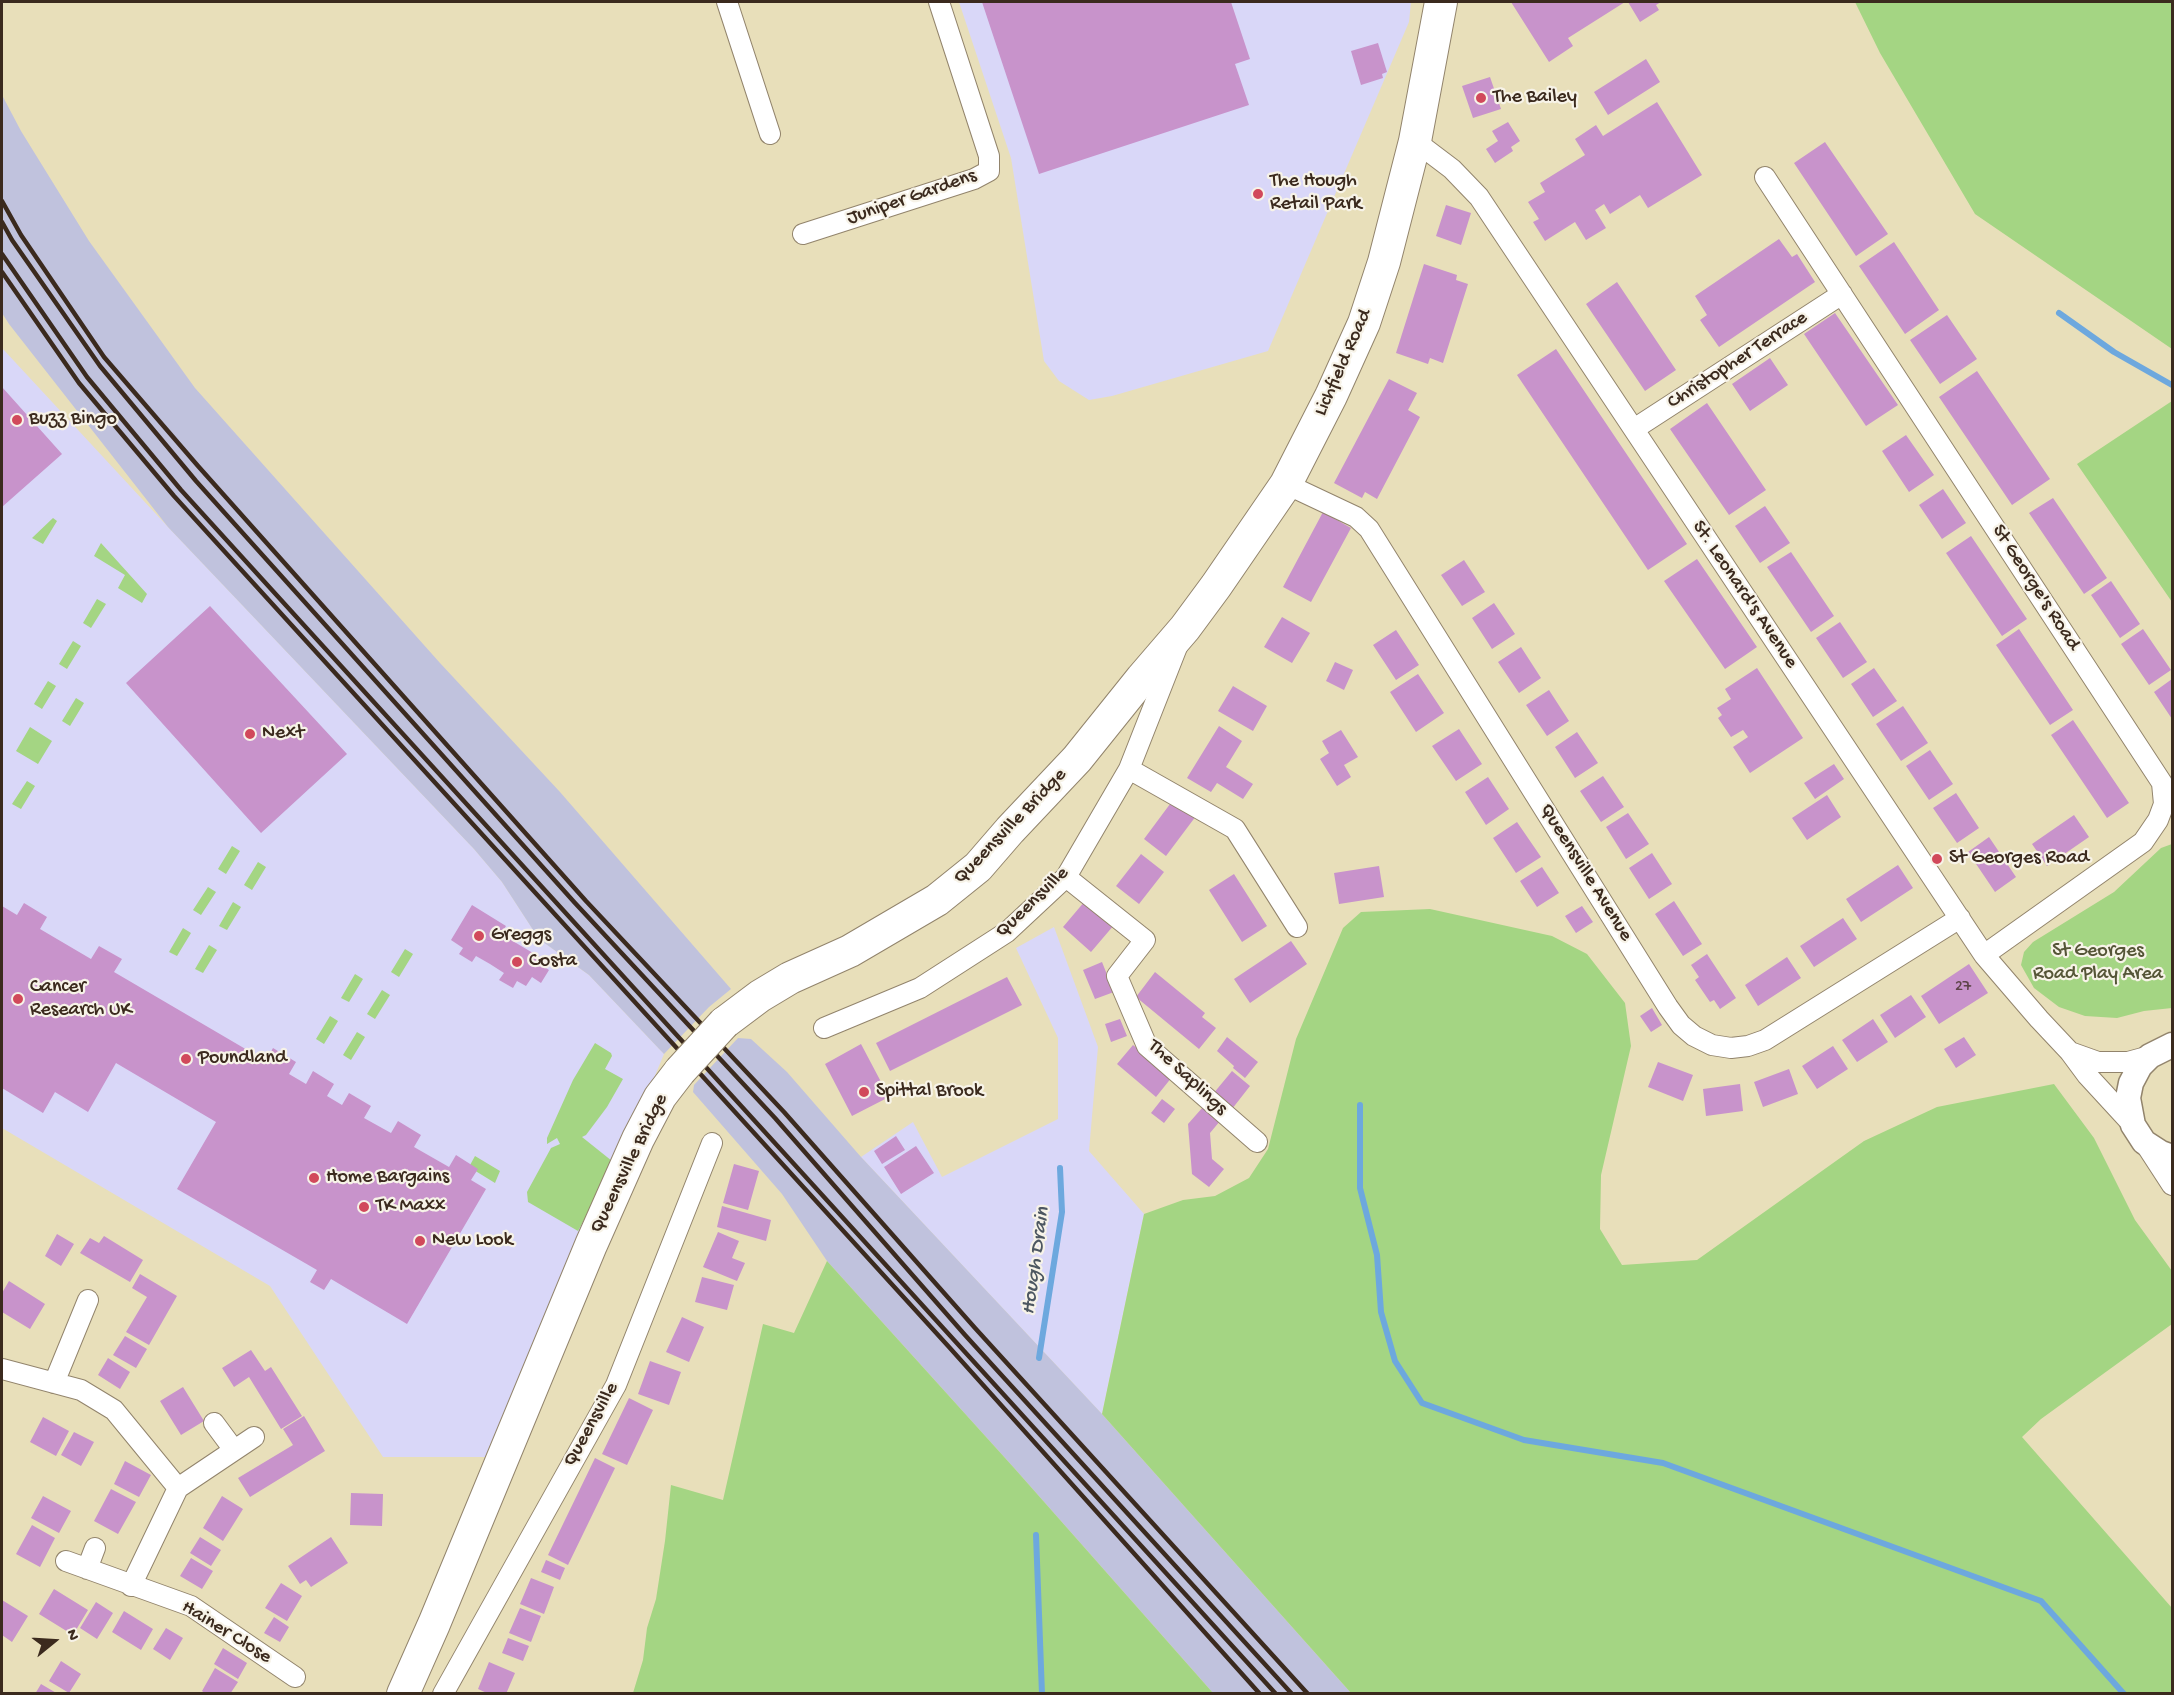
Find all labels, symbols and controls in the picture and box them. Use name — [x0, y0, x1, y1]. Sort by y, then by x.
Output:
place label: The Bailey — [1493, 86, 1577, 110]
marker: The Bailey — [1474, 91, 1488, 105]
street label: Juniper Gardens — [844, 165, 980, 231]
place label: The Hough Retail Park — [1270, 170, 1362, 217]
marker: The Hough Retail Park — [1251, 187, 1265, 201]
street label: Lichfield Road — [1310, 306, 1378, 420]
street label: Christopher Terrace — [1664, 307, 1812, 415]
place label: Buzz Bingo — [29, 408, 117, 432]
marker: Buzz Bingo — [10, 413, 24, 427]
street label: St. Leonard's Avenue — [1686, 516, 1802, 674]
street label: St George's Road — [1985, 521, 2085, 655]
place label: Next — [262, 722, 304, 746]
marker: Next — [243, 727, 257, 741]
street label: Queensville Bridge — [949, 764, 1073, 890]
street label: Queensville Avenue — [1533, 800, 1637, 946]
place label: St Georges Road — [1949, 847, 2089, 871]
marker: St Georges Road — [1930, 852, 1944, 866]
street label: Queensville — [991, 862, 1075, 944]
place label: Greggs — [491, 924, 551, 948]
marker: Greggs — [472, 929, 486, 943]
park label: St Georges Road Play Area — [2033, 940, 2163, 987]
place label: Costa — [529, 950, 577, 974]
marker: Costa — [510, 955, 524, 969]
place label: Cancer Research UK — [30, 976, 132, 1023]
house number: 27 — [1955, 978, 1971, 998]
marker: Cancer Research UK — [11, 992, 25, 1006]
street label: The Saplings — [1142, 1035, 1232, 1121]
place label: Poundland — [198, 1047, 287, 1071]
marker: Poundland — [179, 1052, 193, 1066]
place label: Spittal Brook — [876, 1080, 983, 1104]
marker: Spittal Brook — [857, 1085, 871, 1099]
street label: Queensville Bridge — [586, 1090, 674, 1238]
place label: Home Bargains — [326, 1166, 449, 1190]
marker: Home Bargains — [307, 1171, 321, 1185]
place label: TK Maxx — [376, 1195, 445, 1219]
marker: TK Maxx — [357, 1200, 371, 1214]
water label: Hough Drain — [1017, 1206, 1057, 1316]
place label: New Look — [432, 1229, 513, 1253]
marker: New Look — [413, 1234, 427, 1248]
street label: Queensville — [559, 1379, 625, 1471]
street label: Hainer Close — [176, 1596, 276, 1670]
north arrow — [24, 1611, 84, 1671]
text: N — [61, 1627, 82, 1643]

